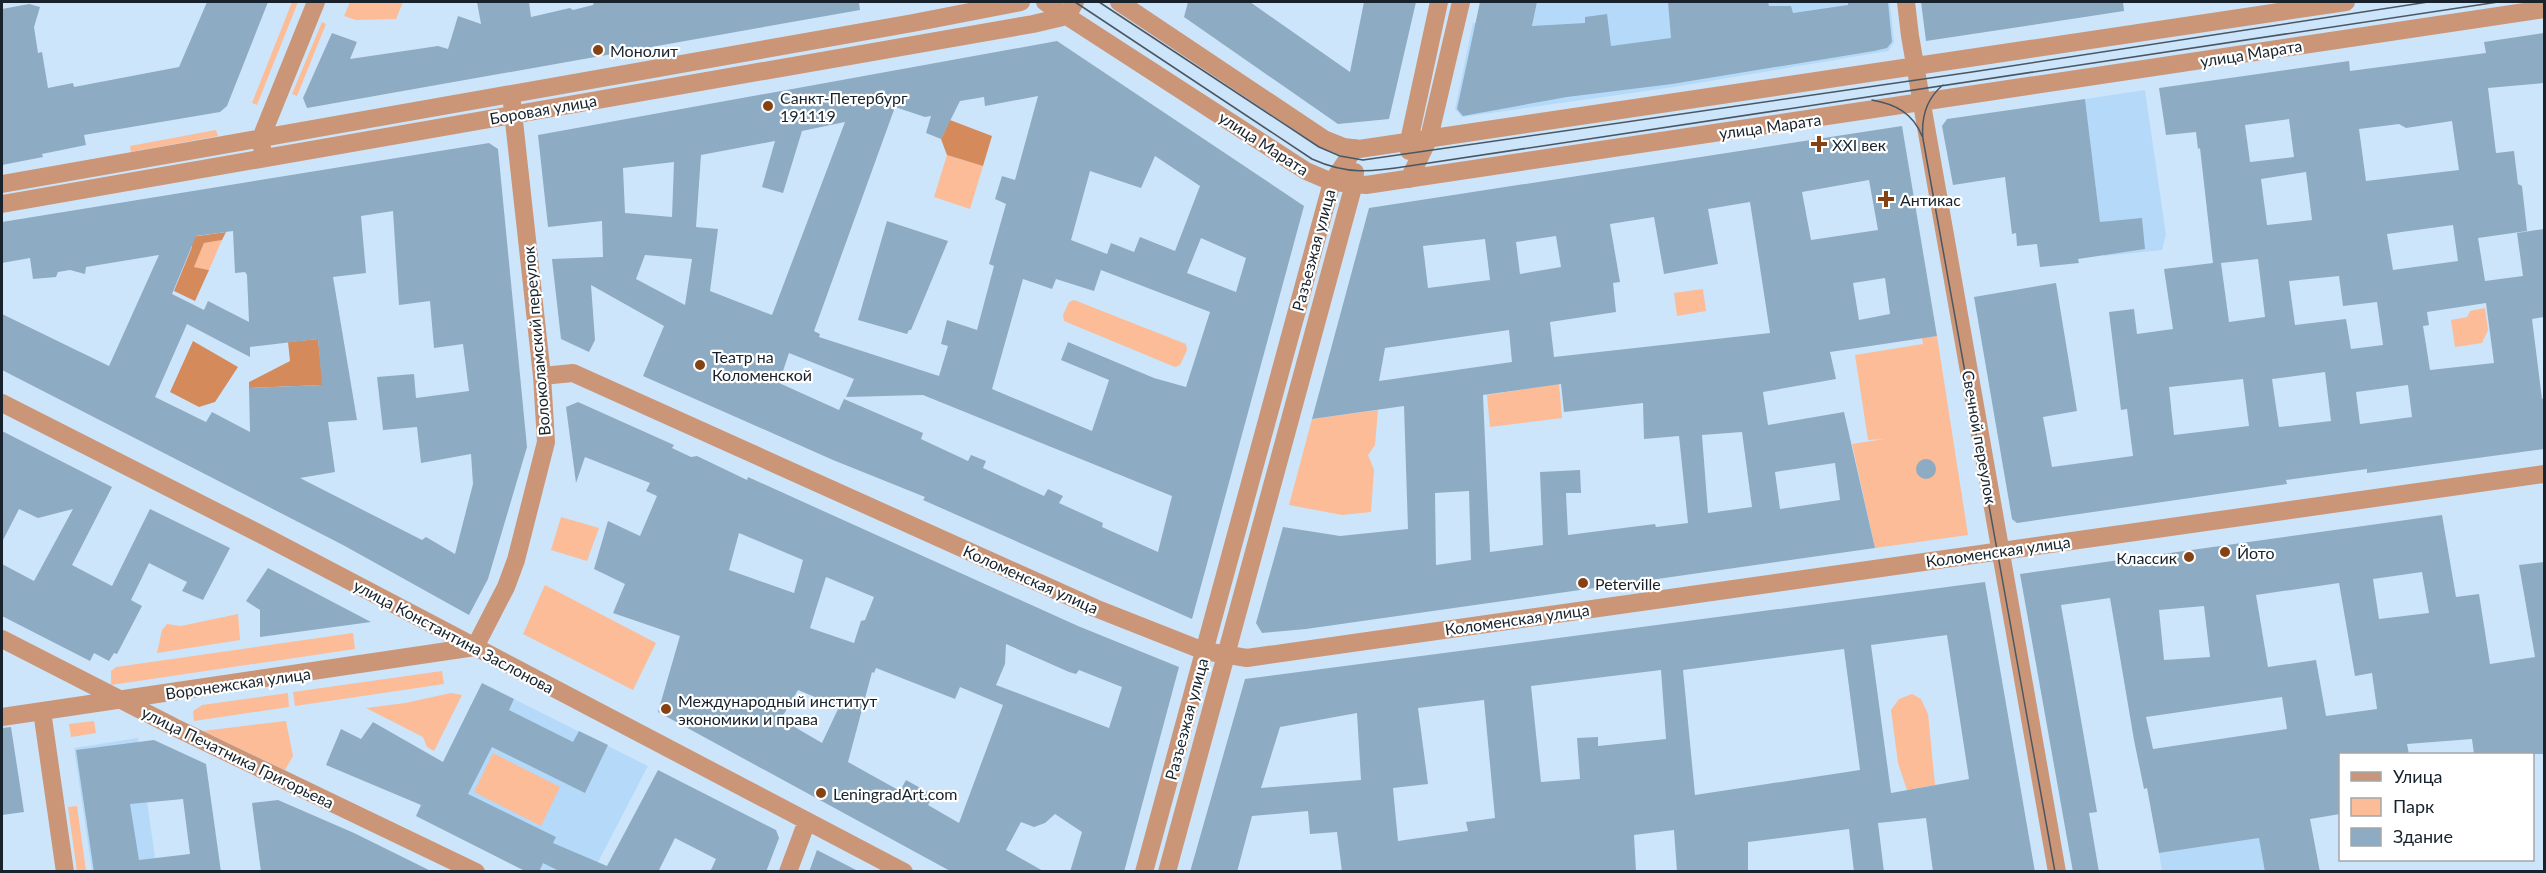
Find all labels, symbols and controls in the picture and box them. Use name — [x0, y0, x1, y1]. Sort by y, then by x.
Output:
street label: улица Марата — [2199, 36, 2303, 70]
place label: Монолит — [610, 41, 678, 60]
marker: Монолит — [591, 43, 605, 57]
place label: Санкт-Петербург 191119 — [780, 88, 908, 125]
street label: Боровая улица — [488, 90, 598, 128]
marker: Санкт-Петербург 191119 — [761, 99, 775, 113]
street label: улица Марата — [1216, 107, 1312, 179]
street label: улица Марата — [1718, 109, 1822, 143]
marker: XXI век — [1810, 135, 1828, 153]
place label: XXI век — [1832, 135, 1887, 154]
street label: Разъезжая улица — [1288, 187, 1338, 313]
marker: Антикас — [1877, 190, 1895, 208]
place label: Антикас — [1900, 190, 1961, 209]
street label: Волоколамский переулок — [518, 245, 554, 437]
place label: Театр на Коломенской — [712, 347, 812, 384]
marker: Театр на Коломенской — [693, 358, 707, 372]
street label: Свечной переулок — [1959, 369, 2001, 506]
street label: Коломенская улица — [1925, 531, 2071, 571]
street label: Коломенская улица — [961, 541, 1101, 617]
place label: Йото — [2237, 543, 2275, 562]
marker: Йото — [2218, 545, 2232, 559]
place label: Классик — [2116, 548, 2178, 567]
marker: Классик — [2182, 550, 2196, 564]
place label: Peterville — [1595, 574, 1661, 593]
street label: улица Константина Заслонова — [351, 575, 557, 697]
marker: Peterville — [1576, 576, 1590, 590]
street label: Коломенская улица — [1444, 599, 1590, 639]
street label: Разъезжая улица — [1161, 656, 1211, 782]
street label: Воронежская улица — [164, 663, 312, 703]
place label: Международный институт экономики и права — [678, 691, 877, 728]
street label: улица Печатника Григорьева — [139, 702, 337, 812]
marker: Международный институт экономики и права — [659, 702, 673, 716]
legend — [2339, 753, 2534, 861]
text: Улица — [2393, 765, 2443, 787]
place label: LeningradArt.com — [833, 784, 958, 803]
marker: LeningradArt.com — [814, 786, 828, 800]
text: Парк — [2393, 795, 2435, 817]
text: Здание — [2393, 825, 2453, 847]

